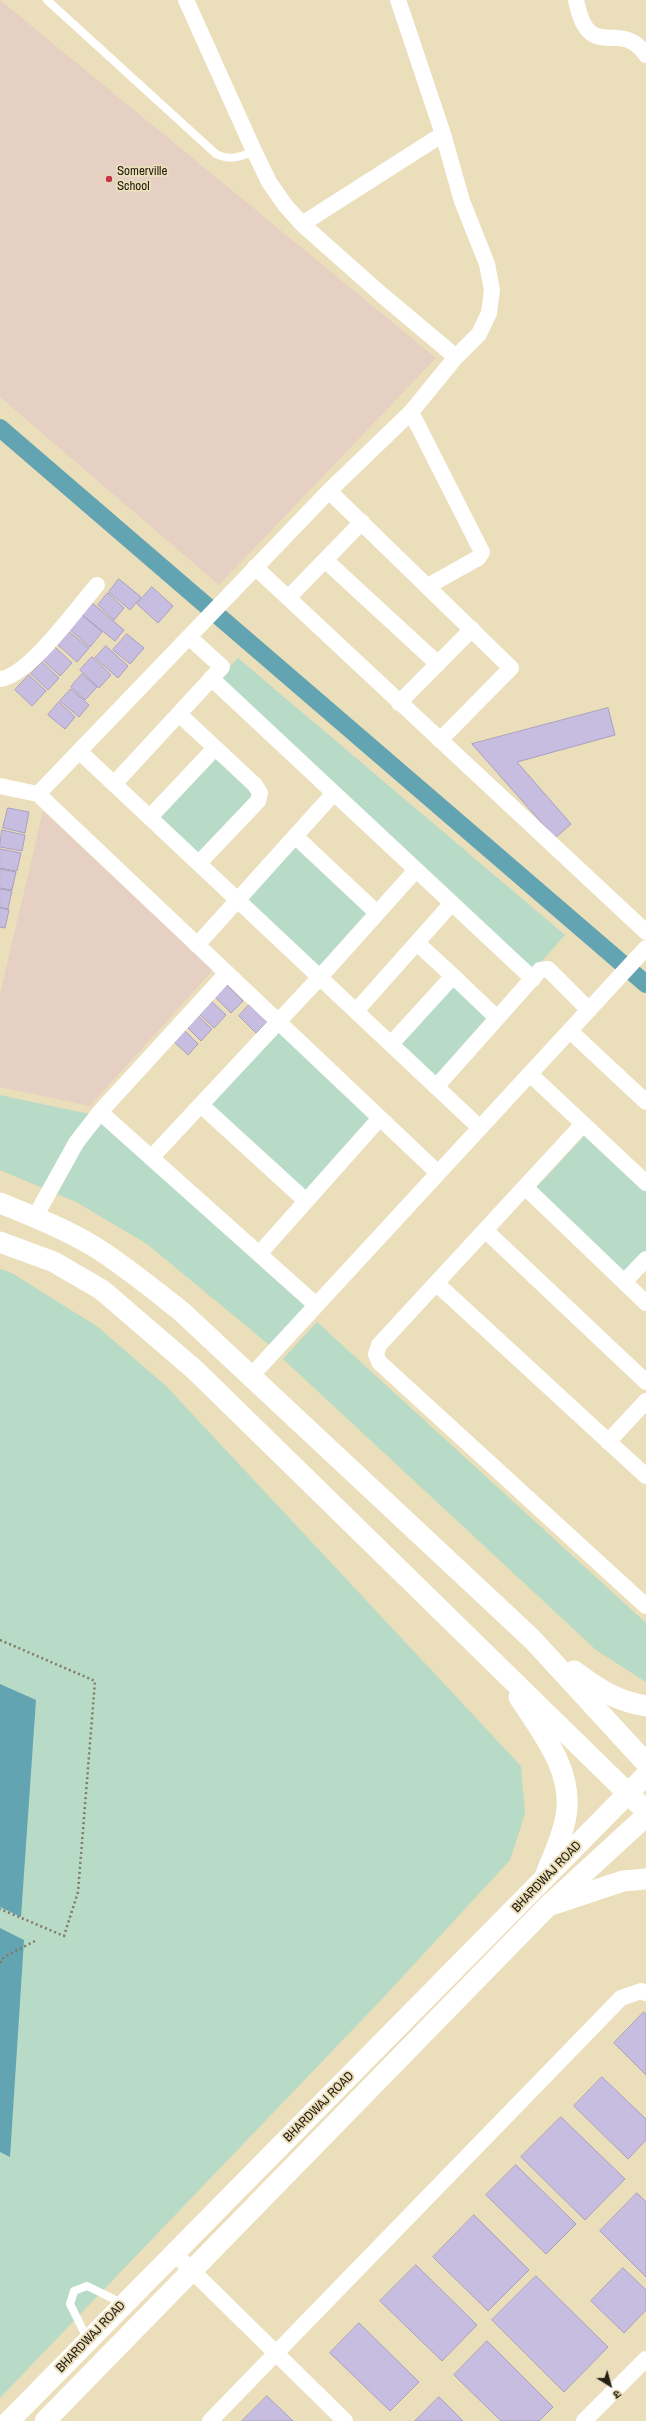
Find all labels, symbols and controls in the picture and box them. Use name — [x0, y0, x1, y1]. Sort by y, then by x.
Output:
place label: Somerville School — [117, 164, 167, 195]
marker: Somerville School — [104, 174, 114, 184]
street label: BHARDWAJ ROAD — [509, 1838, 585, 1916]
street label: BHARDWAJ ROAD — [281, 2069, 357, 2145]
street label: BHARDWAJ ROAD — [53, 2298, 129, 2376]
north arrow — [590, 2365, 630, 2405]
text: उ — [610, 2387, 624, 2402]

